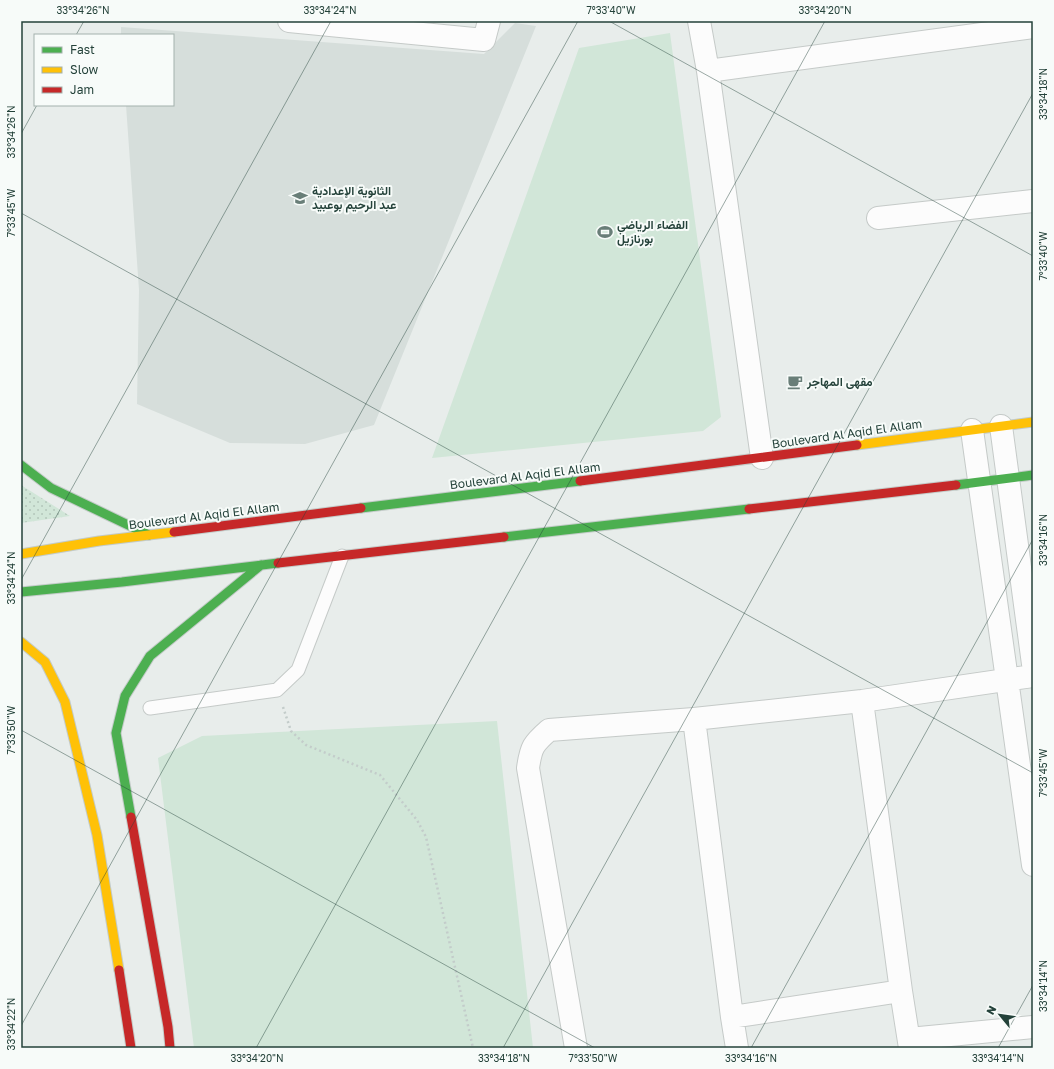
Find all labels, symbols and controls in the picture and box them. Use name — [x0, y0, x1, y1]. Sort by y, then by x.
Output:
text: 33°34'26"N — [56, 4, 110, 16]
text: 33°34'24"N — [303, 4, 357, 16]
text: 7°33'40"W — [586, 4, 636, 16]
text: 33°34'20"N — [798, 4, 852, 16]
legend — [34, 34, 174, 106]
text: Fast — [70, 42, 95, 57]
text: Slow — [70, 62, 98, 77]
text: 33°34'18"N — [1037, 68, 1049, 120]
text: Jam — [70, 82, 94, 97]
text: 33°34'26"N — [5, 105, 17, 159]
place label: الثانوية الإعدادية عبد الرحيم بوعبيد — [312, 183, 396, 213]
text: 7°33'45"W — [5, 188, 17, 237]
school or university icon: الثانوية الإعدادية عبد الرحيم بوعبيد — [291, 189, 309, 207]
place label: الفضاء الرياضي بورنازيل — [617, 217, 688, 247]
sports icon: الفضاء الرياضي بورنازيل — [596, 223, 614, 241]
text: 7°33'40"W — [1037, 231, 1049, 281]
cafe icon: مقهى المهاجر — [786, 373, 804, 391]
place label: مقهى المهاجر — [806, 374, 873, 390]
street label: Boulevard Al Aqid El Allam — [771, 416, 923, 451]
street label: Boulevard Al Aqid El Allam — [449, 459, 601, 492]
street label: Boulevard Al Aqid El Allam — [128, 499, 280, 532]
text: 33°34'16"N — [1037, 514, 1049, 566]
text: 33°34'24"N — [5, 551, 17, 605]
text: 7°33'50"W — [5, 705, 17, 754]
text: 7°33'45"W — [1037, 748, 1049, 797]
text: 33°34'14"N — [1037, 960, 1049, 1012]
north arrow — [980, 995, 1020, 1035]
text: 33°34'22"N — [5, 998, 17, 1050]
text: N — [983, 1003, 999, 1017]
text: 33°34'20"N — [230, 1052, 284, 1064]
text: 33°34'18"N — [478, 1052, 530, 1064]
text: 7°33'50"W — [569, 1052, 618, 1064]
text: 33°34'16"N — [725, 1052, 777, 1064]
text: 33°34'14"N — [972, 1052, 1024, 1064]

